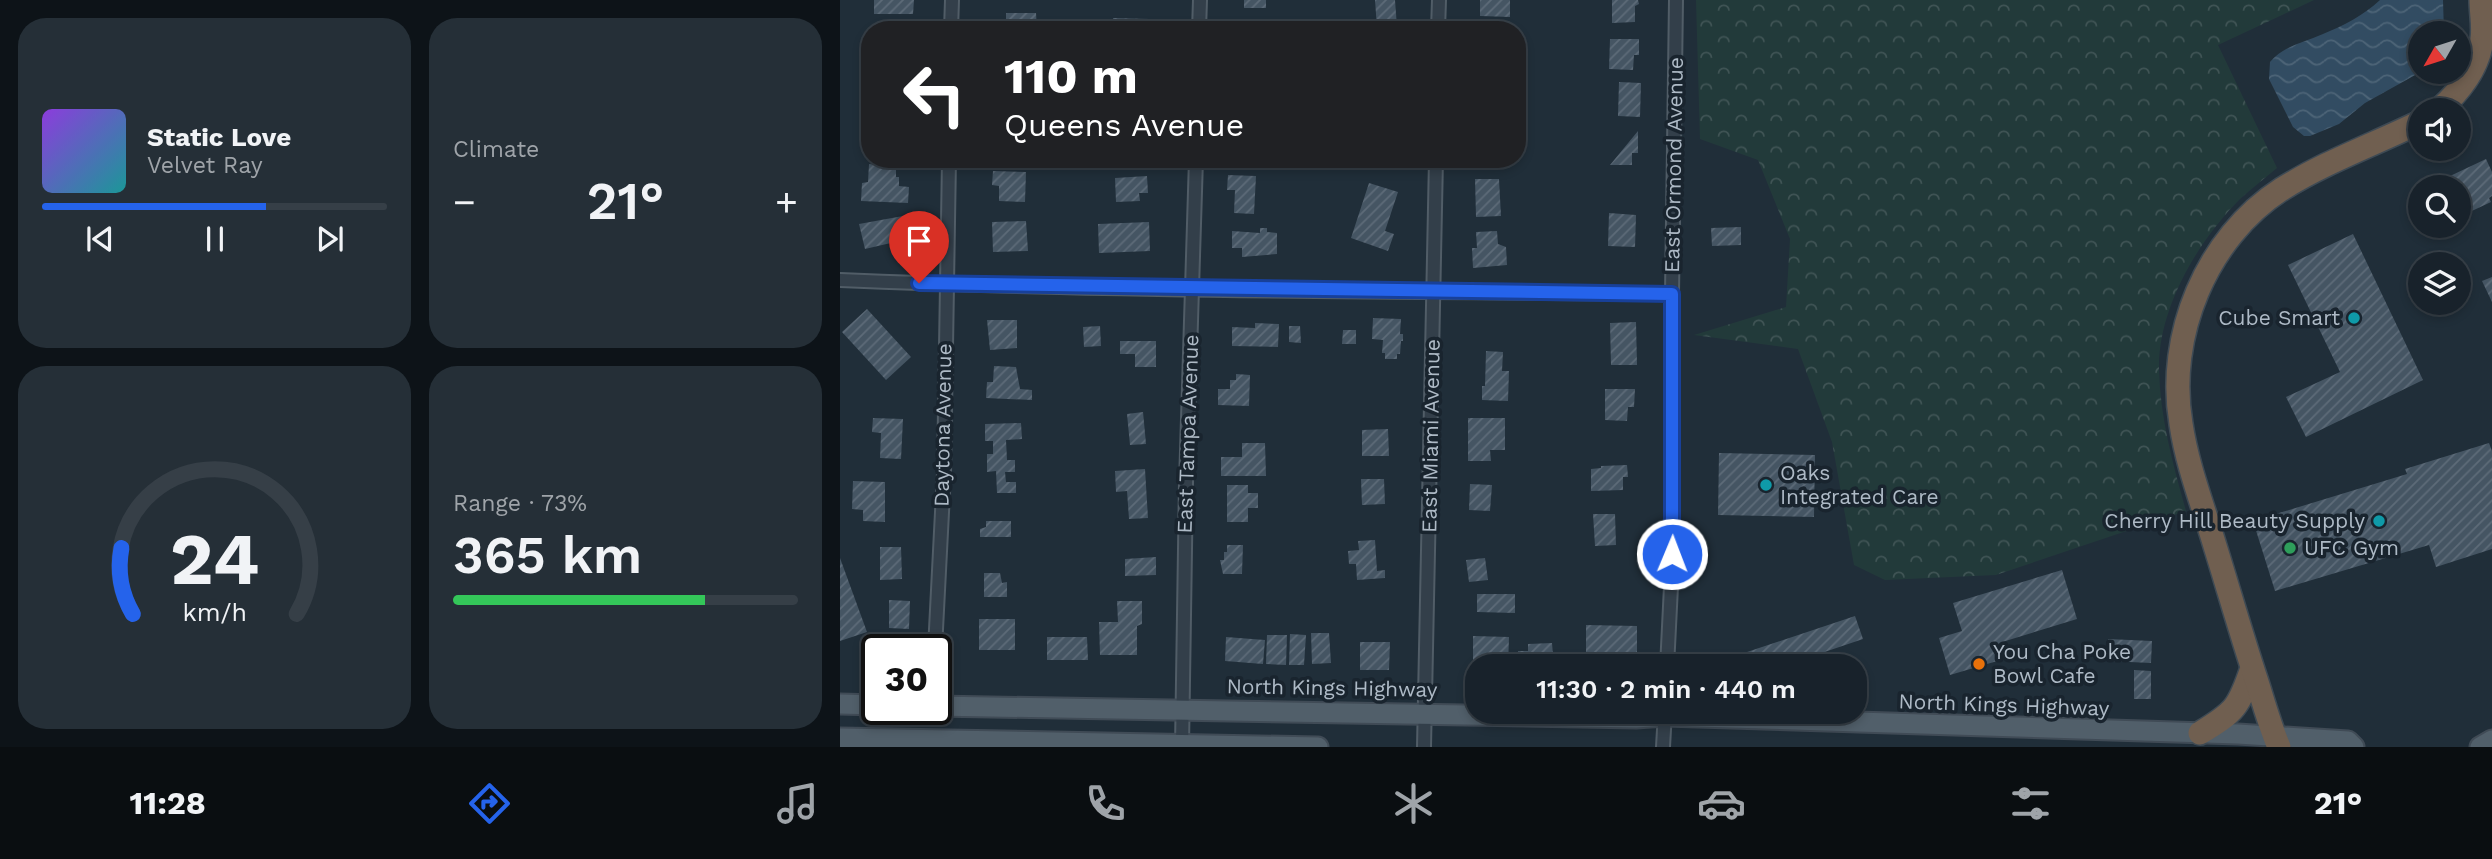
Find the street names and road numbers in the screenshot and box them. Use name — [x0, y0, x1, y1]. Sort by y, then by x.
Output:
street label: East Ormond Avenue — [1659, 57, 1688, 273]
street label: East Tampa Avenue — [1172, 334, 1203, 534]
street label: East Miami Avenue — [1416, 339, 1445, 533]
street label: Daytona Avenue — [929, 343, 956, 507]
street label: North Kings Highway — [1226, 673, 1438, 702]
street label: North Kings Highway — [1898, 688, 2110, 721]

